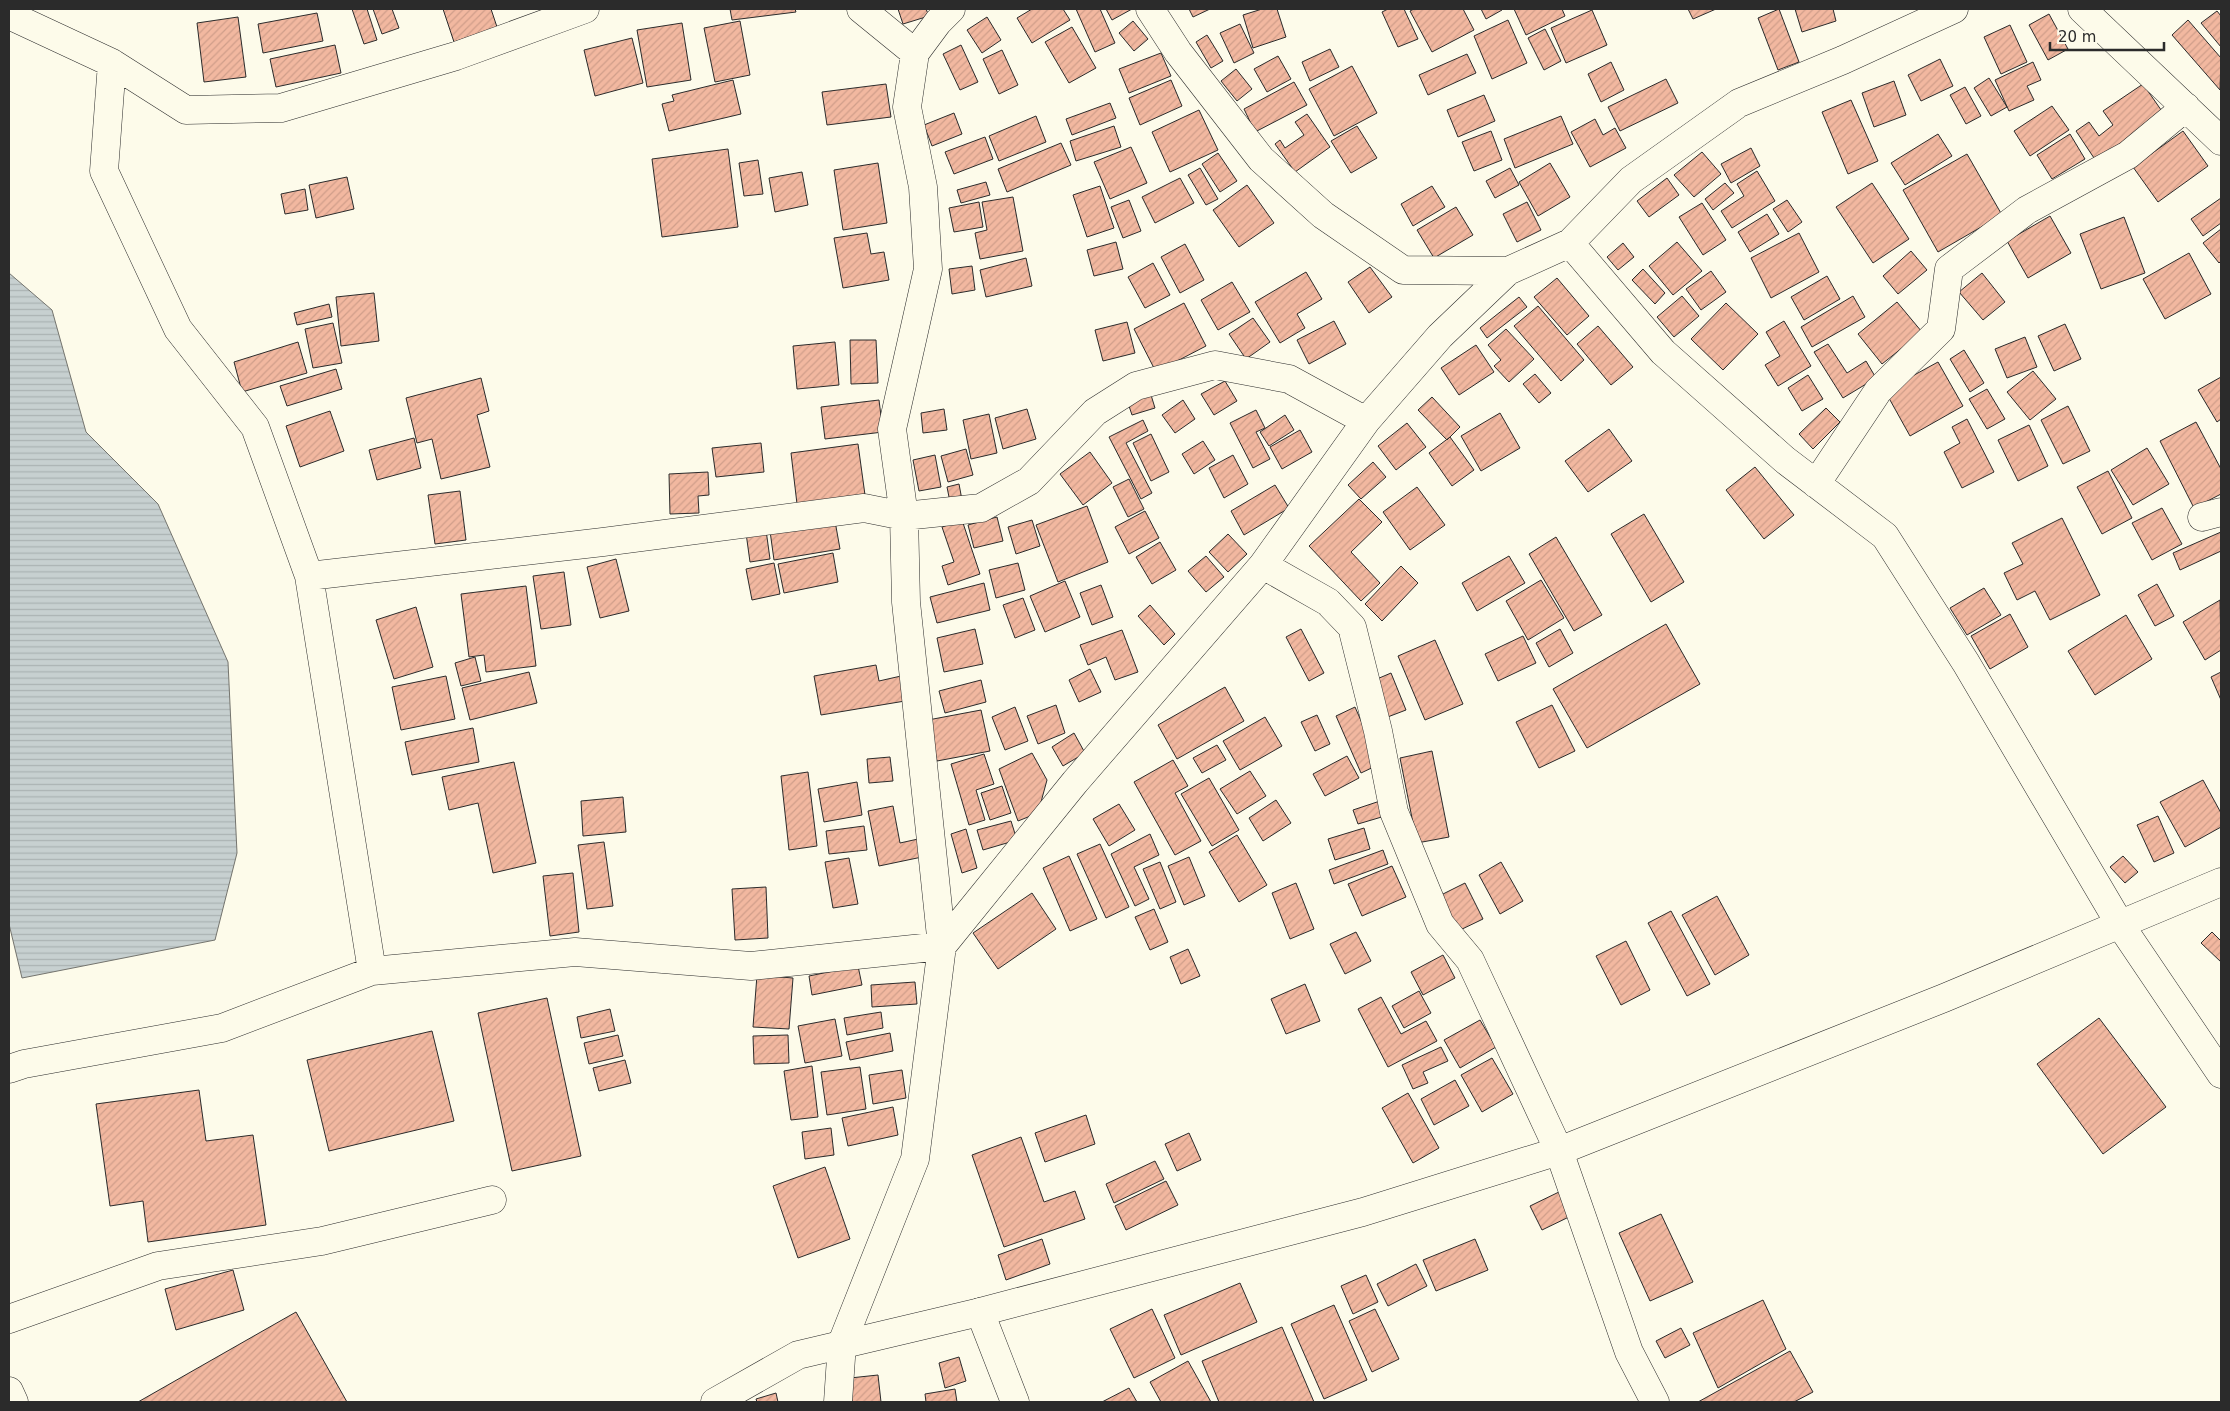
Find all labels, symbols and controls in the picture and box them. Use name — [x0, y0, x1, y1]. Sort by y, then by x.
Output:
scale bar — [2050, 20, 2164, 52]
text: 20 m — [2058, 28, 2096, 46]

